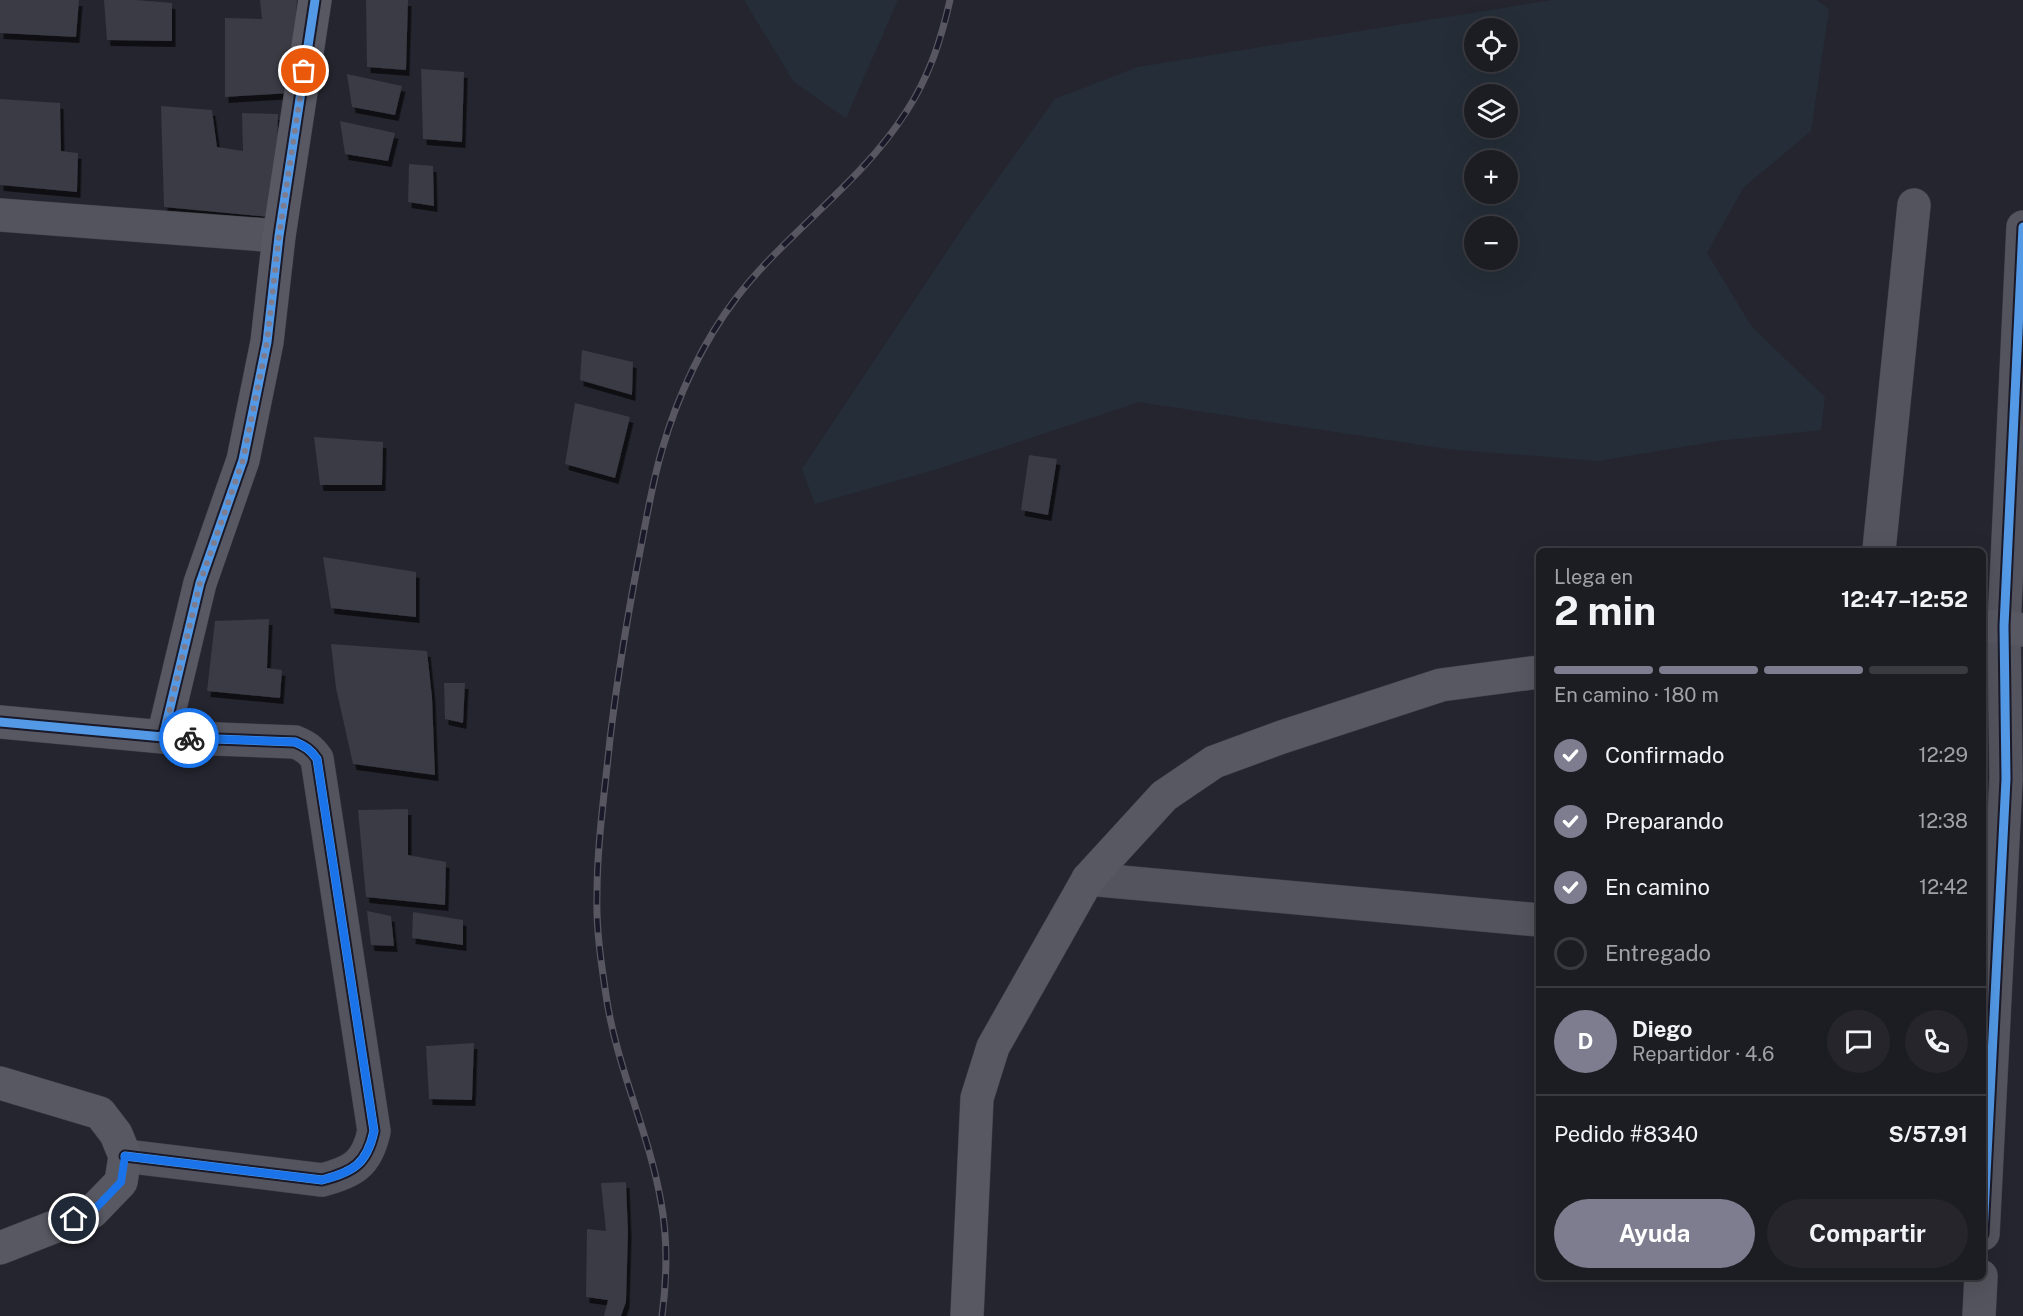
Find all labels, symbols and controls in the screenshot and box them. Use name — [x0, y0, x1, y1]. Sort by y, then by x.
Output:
map controls — [1464, 18, 1518, 270]
button: locate — [1464, 18, 1518, 72]
pin — [278, 45, 329, 96]
icon: bag — [287, 54, 320, 87]
button: layers — [1464, 84, 1518, 138]
button: + — [1464, 150, 1518, 204]
button: − — [1464, 216, 1518, 270]
text: Llega en — [1554, 565, 1633, 589]
text: 12:47–12:52 — [1841, 586, 1968, 612]
text: 2 min — [1554, 588, 1656, 634]
text: En camino · 180 m — [1554, 683, 1719, 707]
courier — [159, 708, 219, 768]
icon: bike — [173, 722, 206, 755]
icon: check — [1554, 739, 1587, 772]
text: Confirmado — [1605, 742, 1724, 768]
text: 12:29 — [1919, 743, 1968, 767]
icon: check — [1554, 805, 1587, 838]
text: Preparando — [1605, 808, 1724, 834]
text: 12:38 — [1918, 809, 1968, 833]
icon: check — [1554, 871, 1587, 904]
text: En camino — [1605, 874, 1710, 900]
text: 12:42 — [1919, 875, 1968, 899]
text: Entregado — [1605, 940, 1711, 966]
button: chat — [1827, 1010, 1890, 1073]
button: phone — [1905, 1010, 1968, 1073]
text: Diego — [1632, 1016, 1692, 1042]
text: D — [1578, 1028, 1593, 1054]
text: Repartidor · 4.6 — [1632, 1042, 1774, 1066]
text: Pedido #8340 — [1554, 1121, 1698, 1147]
text: S/57.91 — [1888, 1121, 1968, 1147]
pin — [48, 1193, 99, 1244]
button: Ayuda — [1554, 1199, 1755, 1268]
button: Compartir — [1767, 1199, 1968, 1268]
icon: home — [57, 1202, 90, 1235]

